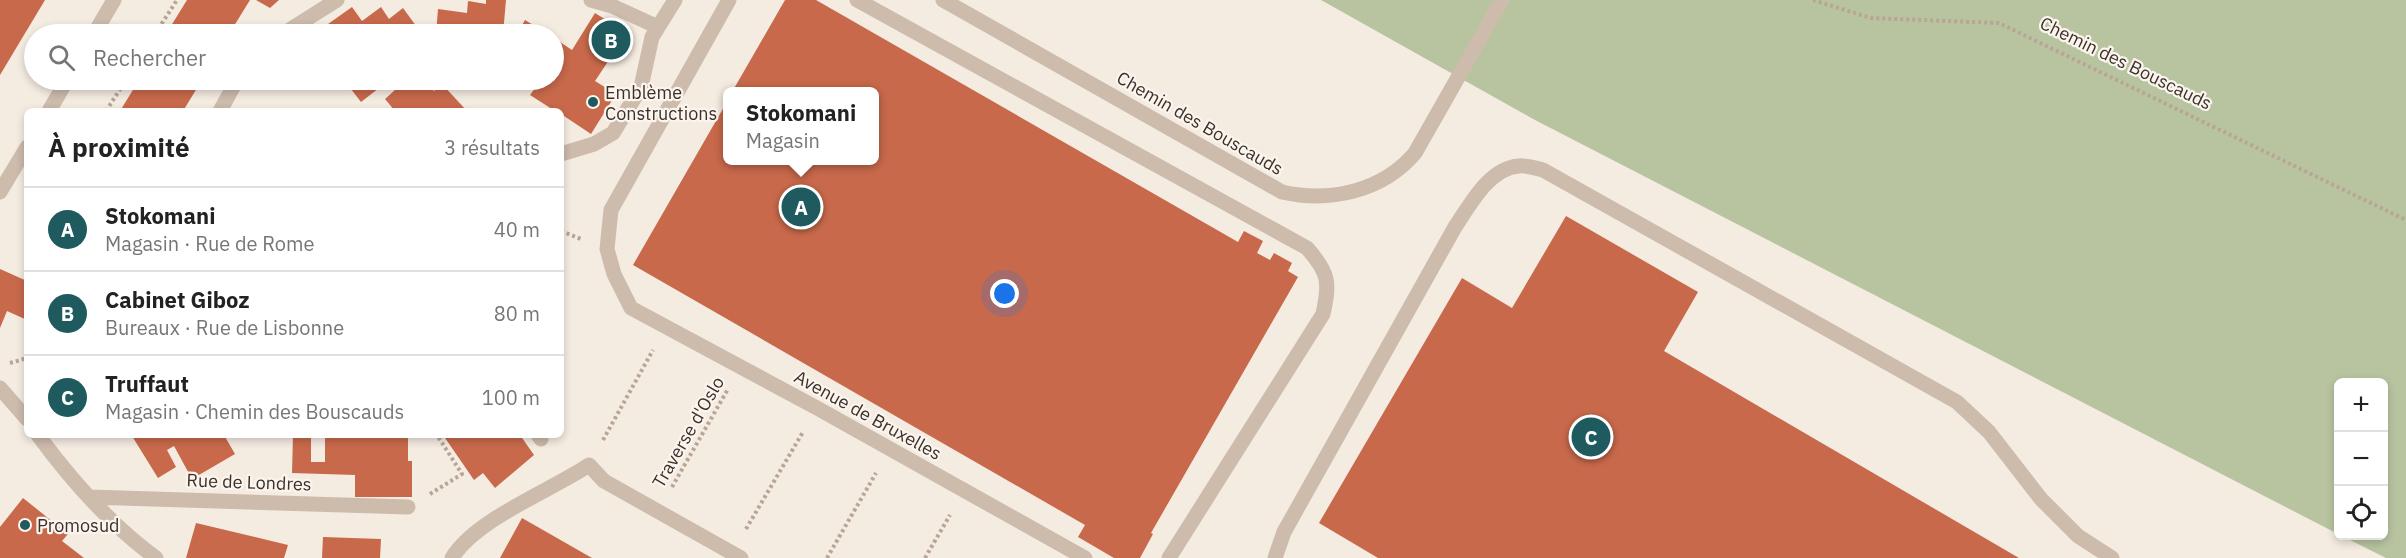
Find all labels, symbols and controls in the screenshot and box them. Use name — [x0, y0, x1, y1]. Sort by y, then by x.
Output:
street label: Chemin des Bouscauds — [2036, 11, 2216, 115]
pin: B — [592, 18, 630, 63]
search box — [24, 24, 564, 90]
icon: search — [45, 41, 78, 74]
text: Rechercher — [93, 43, 206, 72]
street label: Chemin des Bouscauds — [1113, 66, 1287, 180]
place label: Emblème Constructions — [605, 81, 717, 125]
popup — [723, 87, 879, 165]
marker: Emblème Constructions — [586, 95, 600, 109]
text: Stokomani — [746, 98, 856, 127]
text: Magasin — [746, 127, 820, 154]
text: À proximité — [48, 130, 190, 164]
text: 3 résultats — [444, 134, 540, 161]
pin: A — [782, 184, 820, 230]
text: Stokomani — [105, 201, 215, 230]
text: A — [61, 216, 74, 243]
text: 40 m — [494, 216, 540, 243]
text: Magasin · Rue de Rome — [105, 230, 314, 257]
your location — [990, 279, 1019, 308]
text: Cabinet Giboz — [105, 285, 250, 314]
text: B — [61, 300, 74, 327]
text: 80 m — [494, 300, 540, 327]
text: Bureaux · Rue de Lisbonne — [105, 314, 344, 341]
street label: Avenue de Bruxelles — [790, 365, 946, 465]
text: Truffaut — [105, 369, 189, 398]
street label: Traverse d'Oslo — [647, 372, 729, 492]
map controls — [2334, 378, 2388, 540]
button: + — [2334, 378, 2388, 432]
text: C — [61, 384, 74, 411]
text: 100 m — [482, 384, 540, 411]
text: Magasin · Chemin des Bouscauds — [105, 398, 404, 425]
pin: C — [1572, 414, 1610, 460]
button: − — [2334, 432, 2388, 486]
street label: Rue de Londres — [186, 468, 312, 496]
button: locate — [2334, 486, 2388, 540]
place label: Promosud — [37, 514, 120, 537]
marker: Promosud — [18, 518, 32, 532]

